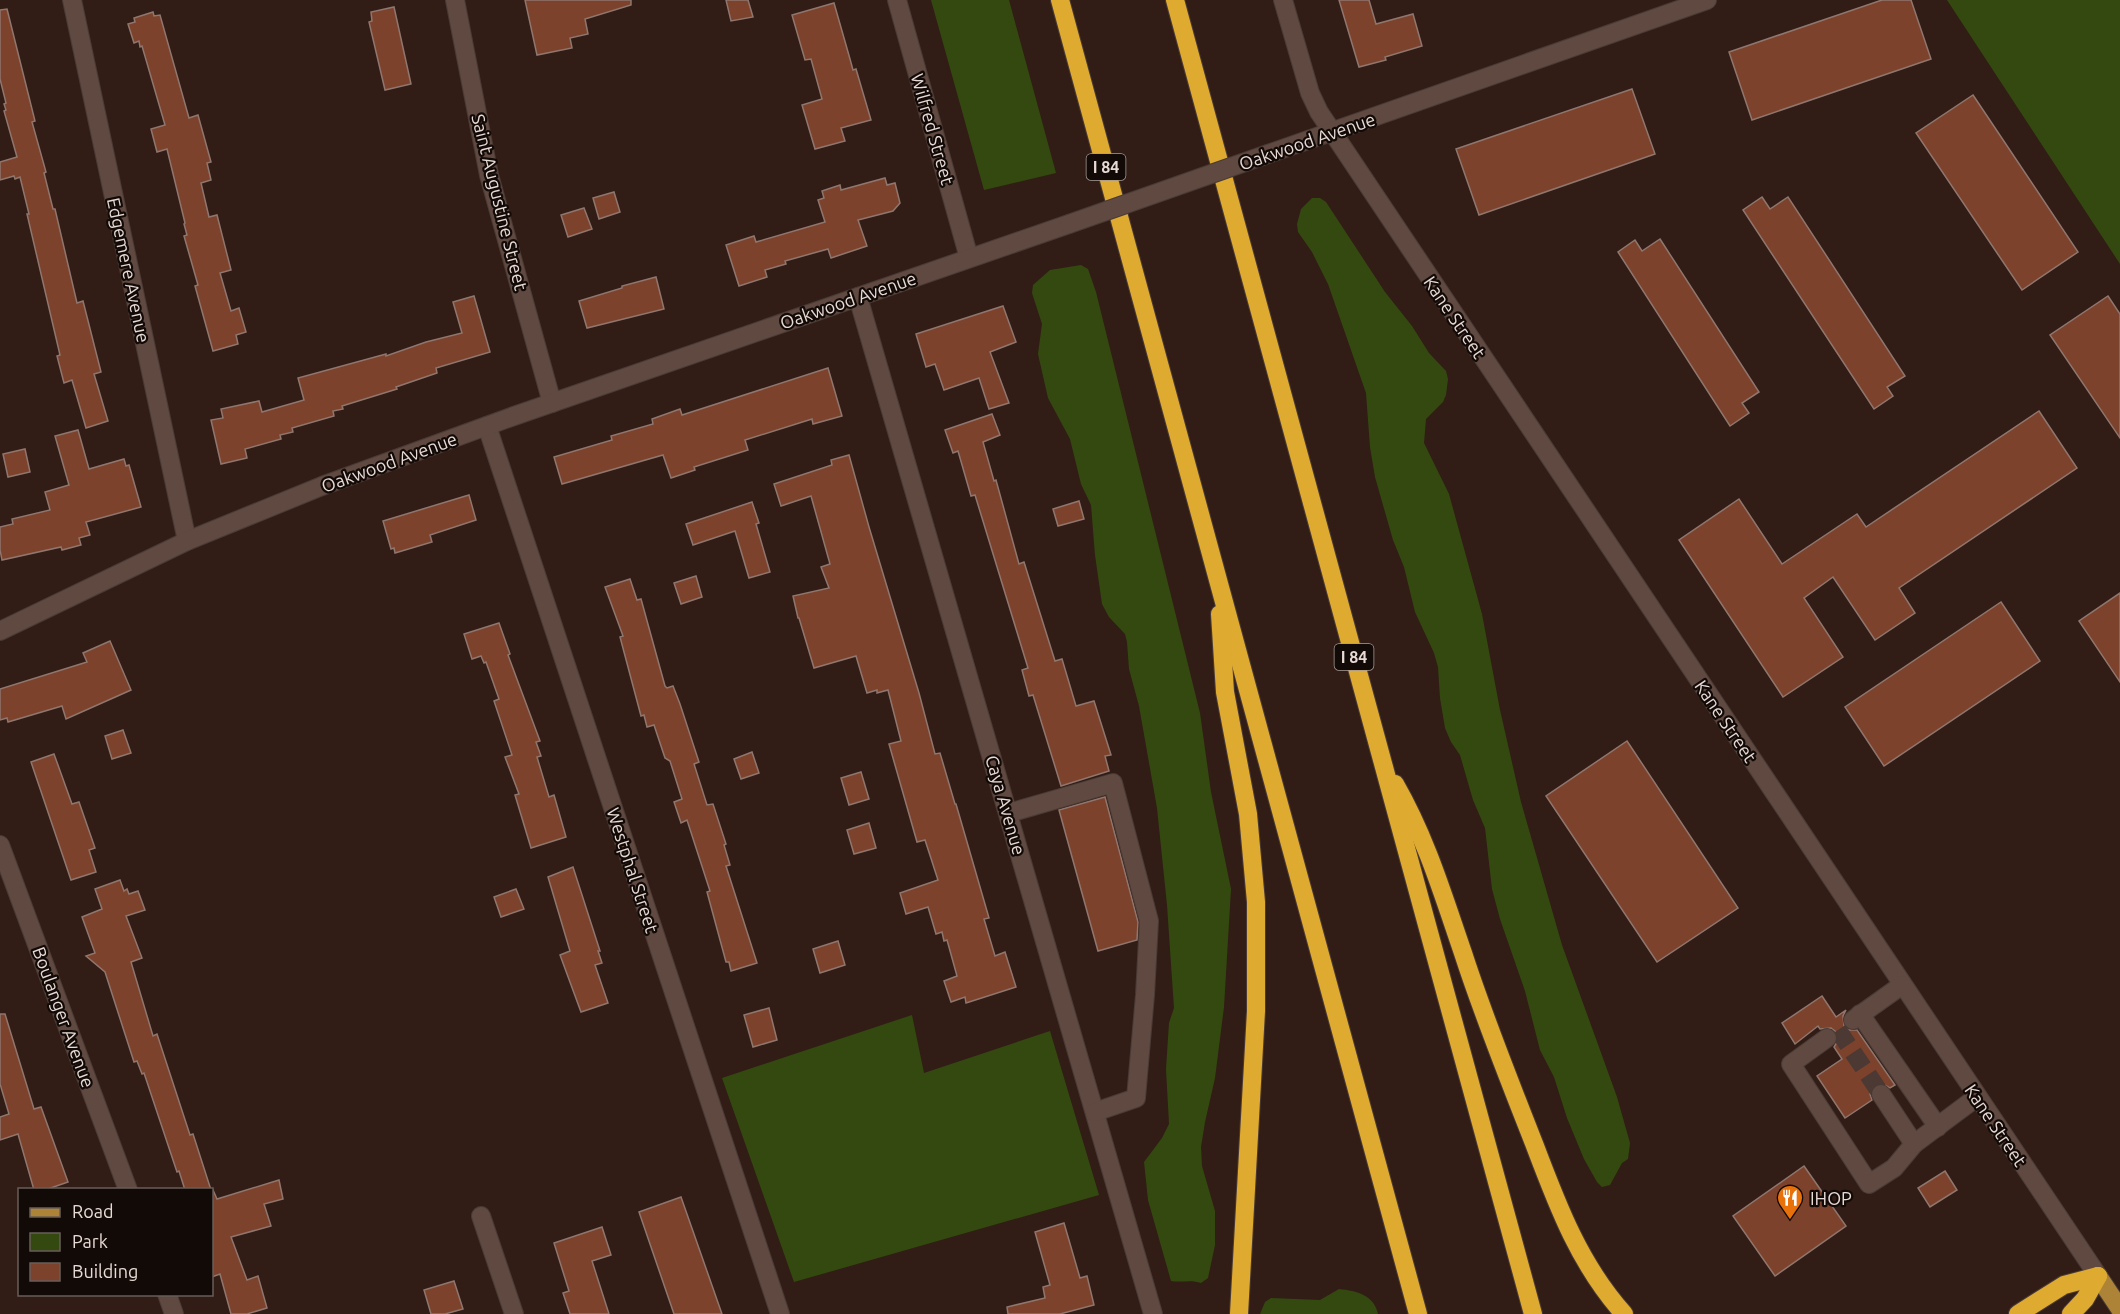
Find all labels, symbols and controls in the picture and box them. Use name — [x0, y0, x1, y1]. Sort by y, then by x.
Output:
street label: Wilfred Street — [908, 71, 958, 187]
street label: Oakwood Avenue — [1236, 108, 1378, 174]
street label: Saint Augustine Street — [468, 112, 532, 292]
road number: I 84 — [1086, 154, 1126, 180]
street label: Edgemere Avenue — [104, 196, 154, 344]
street label: Oakwood Avenue — [777, 267, 919, 333]
street label: Kane Street — [1420, 272, 1490, 362]
street label: Oakwood Avenue — [319, 428, 459, 496]
road number: I 84 — [1334, 644, 1374, 670]
street label: Kane Street — [1691, 676, 1761, 766]
street label: Caya Avenue — [982, 753, 1030, 857]
street label: Westphal Street — [603, 805, 663, 935]
street label: Boulanger Avenue — [29, 944, 99, 1090]
street label: Kane Street — [1961, 1080, 2031, 1170]
restaurant icon: IHOP — [1775, 1183, 1805, 1221]
legend — [18, 1188, 213, 1296]
place label: IHOP — [1810, 1188, 1852, 1208]
text: Road — [72, 1201, 114, 1221]
text: Park — [72, 1231, 108, 1251]
text: Building — [72, 1261, 138, 1281]

